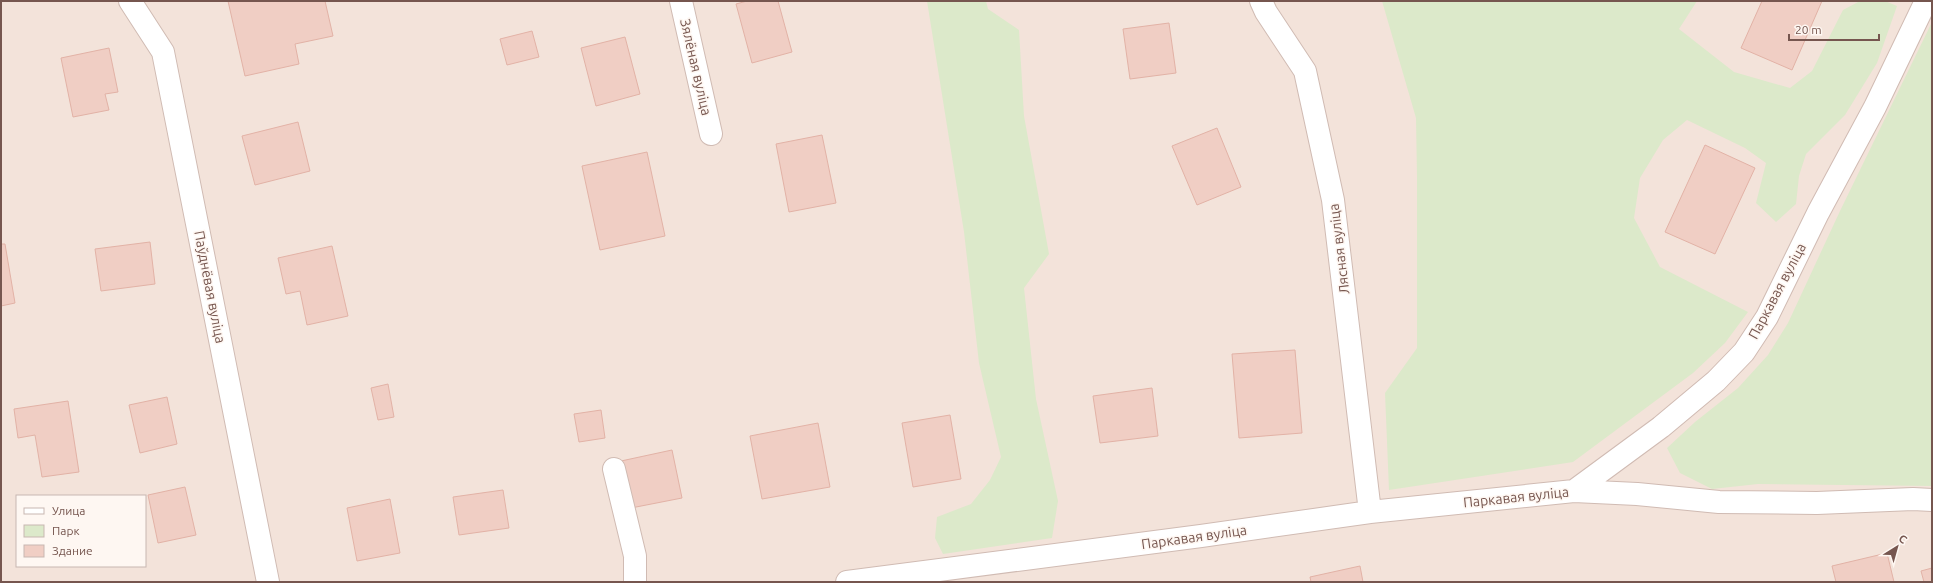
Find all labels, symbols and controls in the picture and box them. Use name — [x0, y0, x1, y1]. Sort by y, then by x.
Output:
scale bar — [1789, 16, 1879, 42]
street label: Зялёная вуліца — [677, 17, 715, 117]
text: 20 m — [1795, 23, 1822, 36]
street label: Лясная вуліца — [1326, 203, 1352, 295]
street label: Паўднёвая вуліца — [191, 229, 229, 345]
street label: Паркавая вуліца — [1745, 240, 1809, 342]
street label: Паркавая вуліца — [1462, 483, 1570, 511]
legend — [16, 495, 146, 567]
text: Улица — [52, 504, 85, 517]
street label: Паркавая вуліца — [1140, 522, 1248, 552]
text: Парк — [52, 524, 80, 537]
north arrow — [1877, 527, 1917, 567]
text: С — [1897, 532, 1909, 546]
text: Здание — [52, 544, 93, 557]

